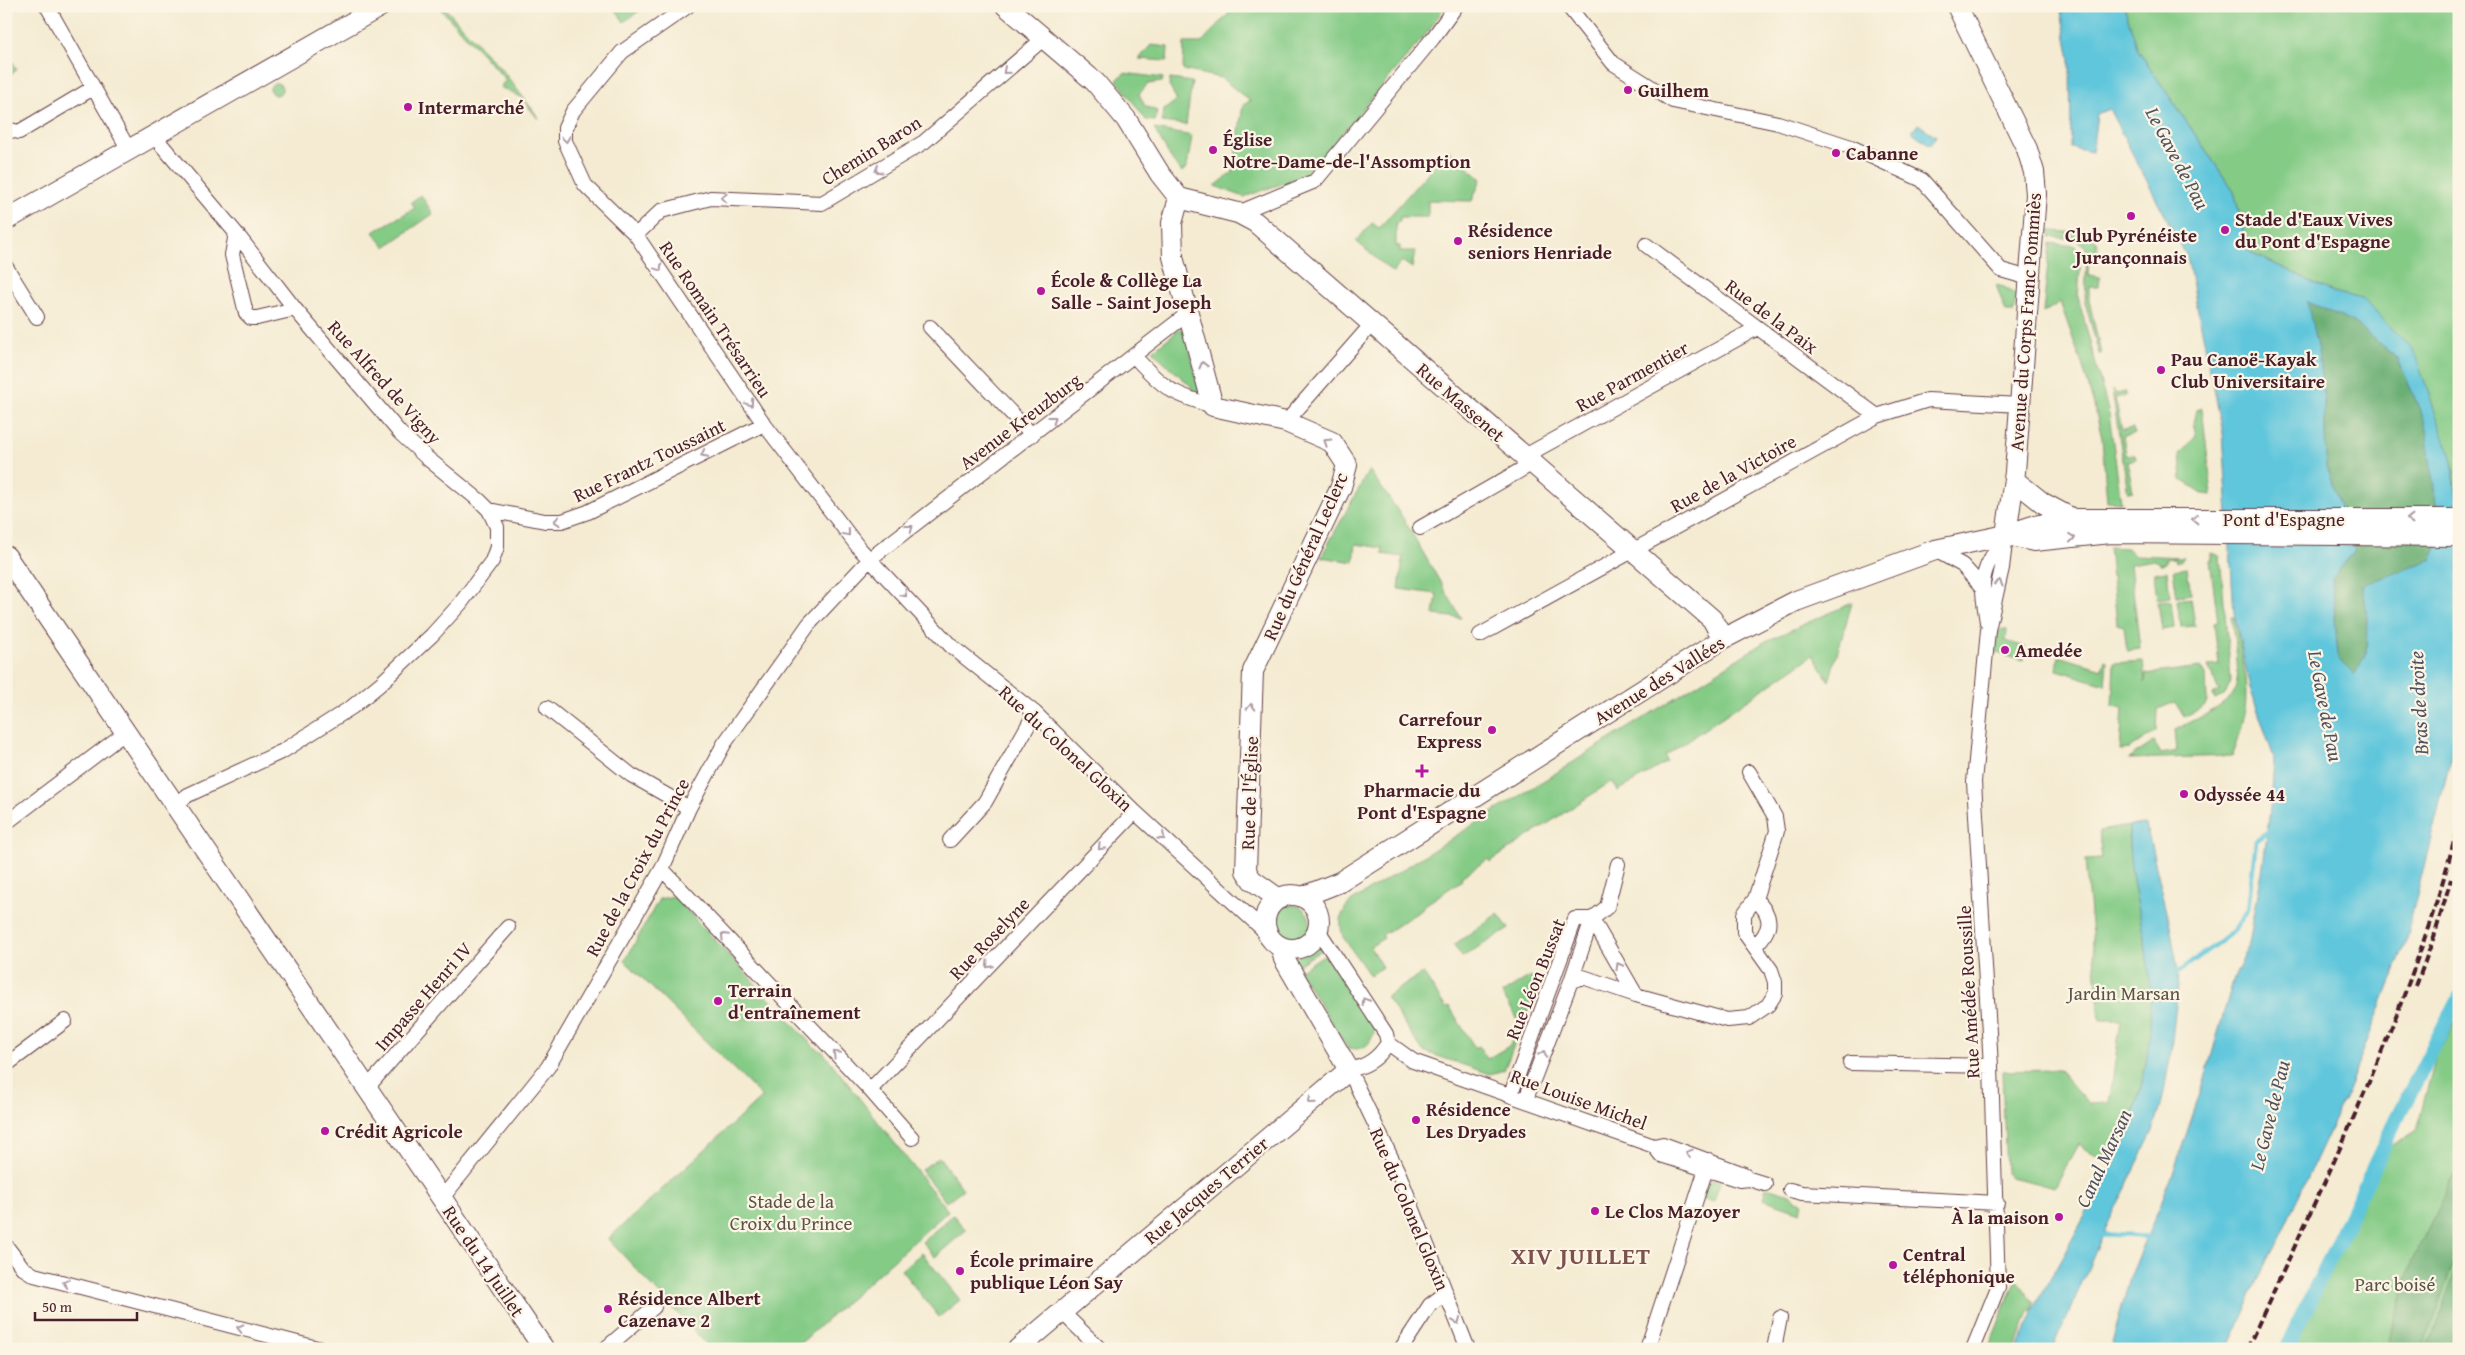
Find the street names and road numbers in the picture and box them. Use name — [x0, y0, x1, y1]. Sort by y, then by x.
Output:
street label: Chemin Baron — [816, 108, 927, 192]
street label: Avenue du Corps Franc Pommiès — [2002, 192, 2048, 452]
street label: Rue Romain Trésarrieu — [653, 235, 779, 404]
street label: Rue de la Paix — [1720, 272, 1825, 361]
street label: Rue Alfred de Vigny — [322, 314, 449, 451]
street label: Rue Parmentier — [1570, 333, 1694, 419]
street label: Rue Massenet — [1411, 356, 1512, 449]
street label: Avenue Kreuzburg — [953, 365, 1087, 476]
street label: Rue Frantz Toussaint — [568, 411, 730, 509]
street label: Rue de la Victoire — [1665, 427, 1801, 519]
street label: Rue du Général Leclerc — [1255, 467, 1355, 645]
street label: Pont d'Espagne — [2223, 505, 2345, 533]
street label: Avenue des Vallées — [1588, 628, 1730, 732]
street label: Rue du Colonel Gloxin — [993, 678, 1140, 818]
street label: Rue de l'Église — [1233, 735, 1265, 850]
street label: Rue de la Croix du Prince — [578, 773, 696, 961]
street label: Rue Roselyne — [942, 890, 1036, 986]
street label: Rue Amédée Roussille — [1949, 905, 1987, 1079]
street label: Rue Léon Bussat — [1498, 914, 1572, 1044]
street label: Impasse Henri IV — [368, 935, 479, 1057]
street label: Rue Louise Michel — [1507, 1061, 1651, 1137]
street label: Rue du Colonel Gloxin — [1363, 1123, 1457, 1295]
street label: Rue Jacques Terrier — [1138, 1129, 1275, 1251]
street label: Rue du 14 Juillet — [436, 1200, 532, 1323]

